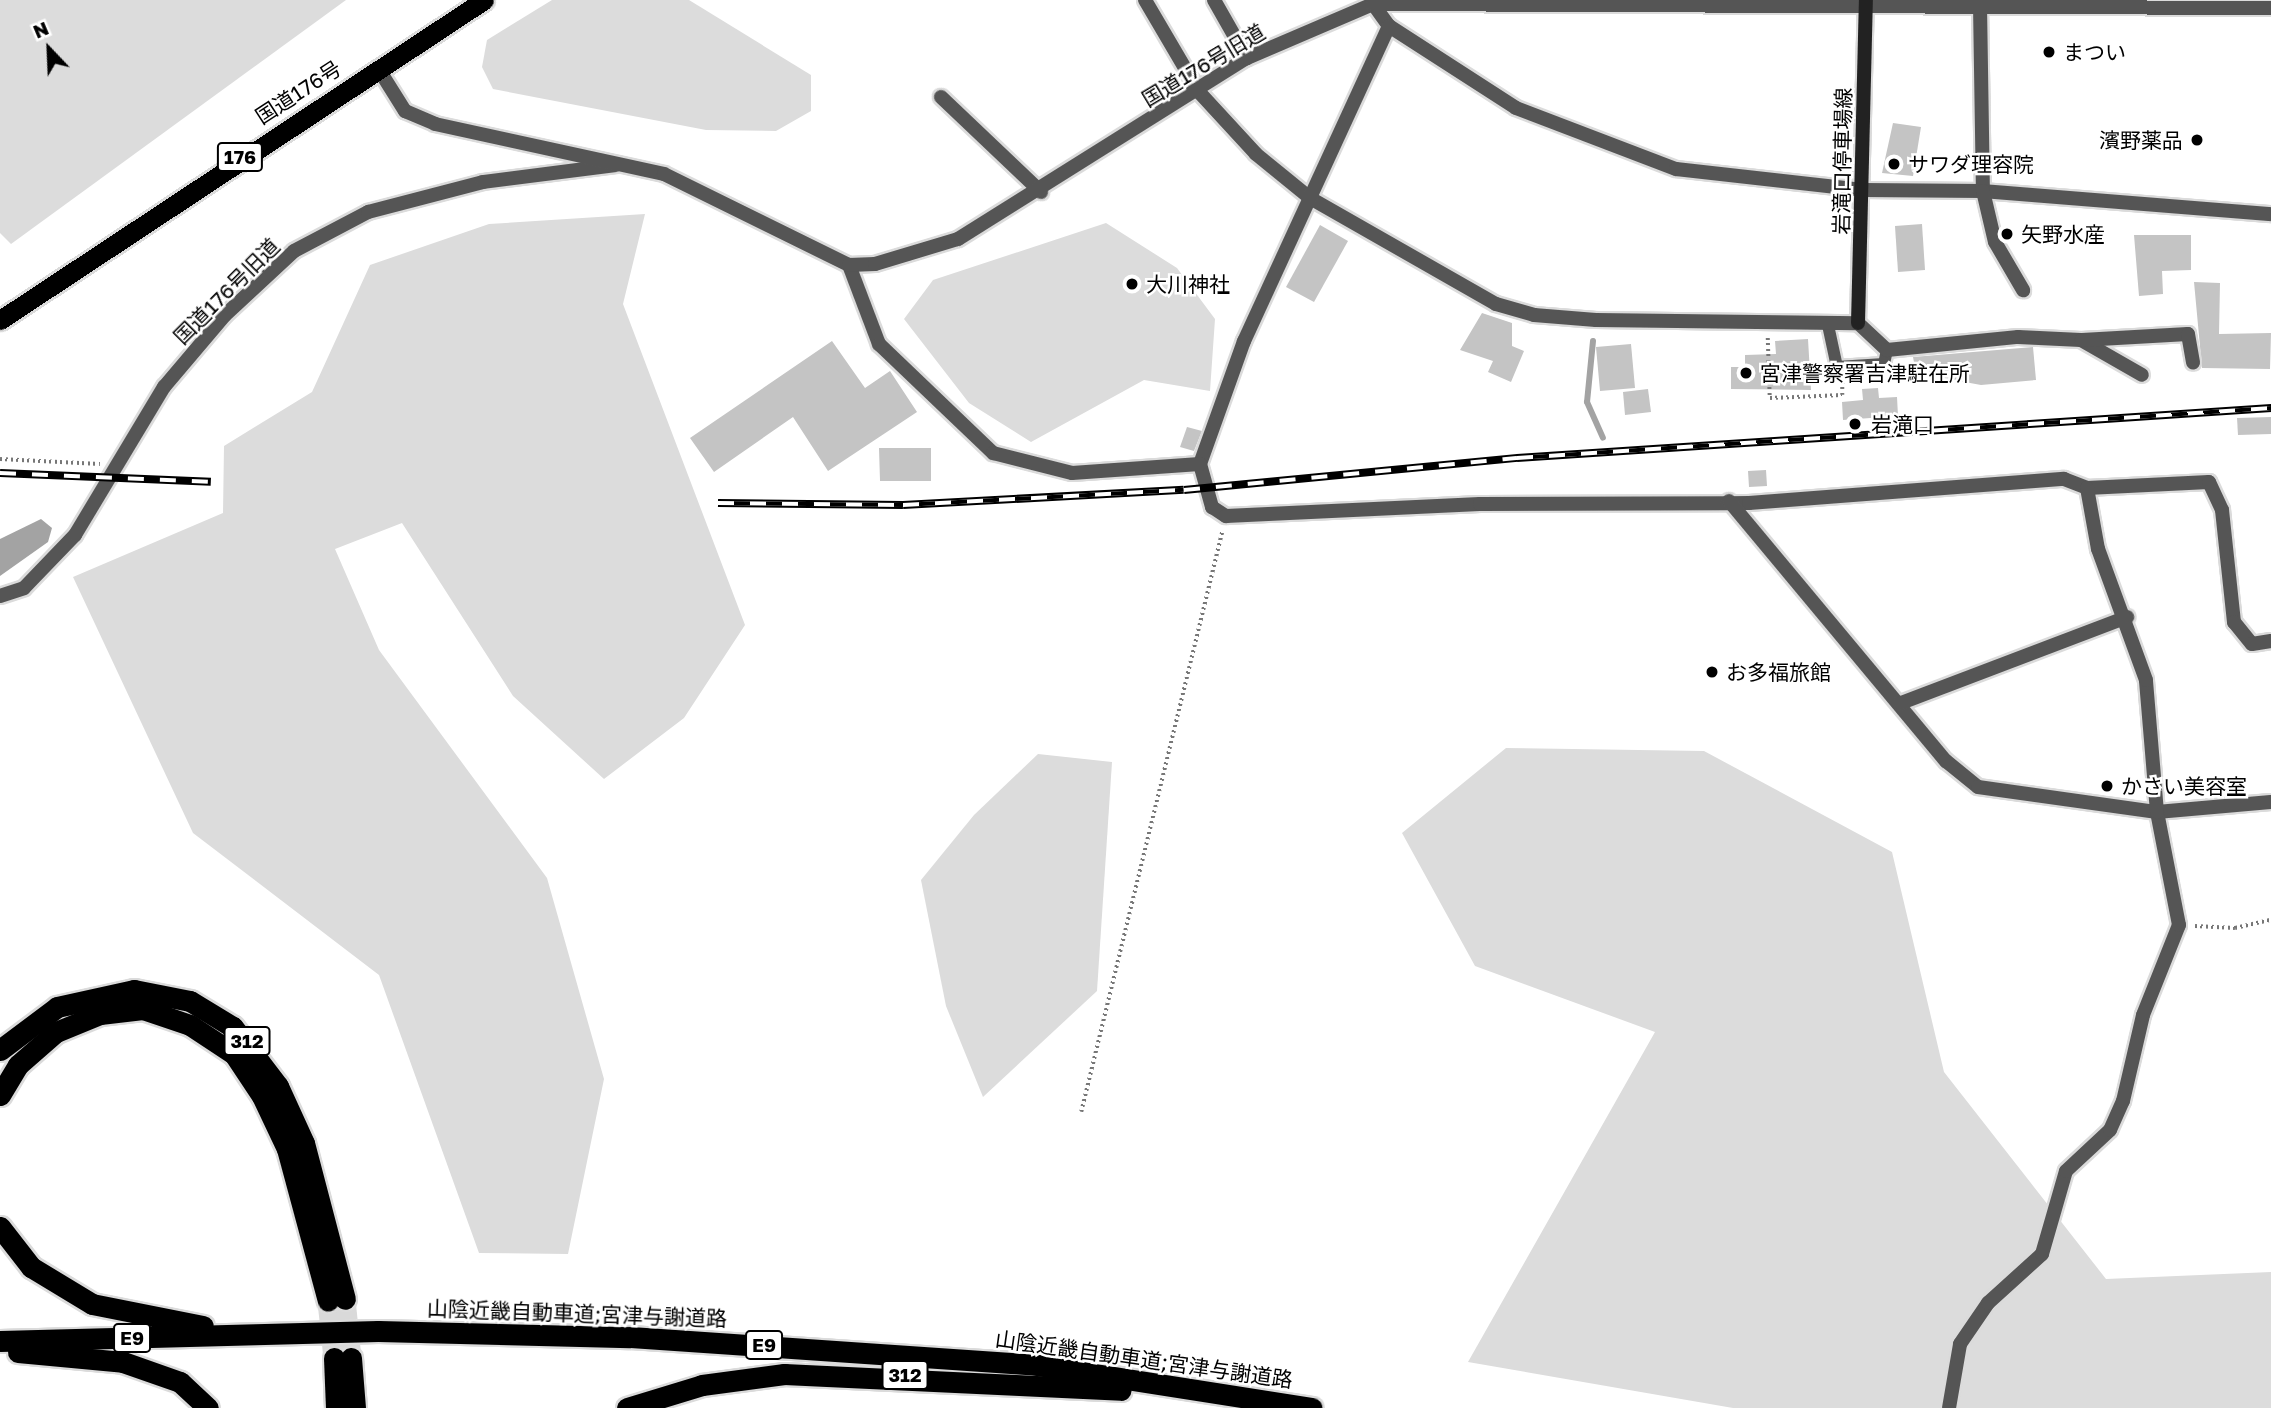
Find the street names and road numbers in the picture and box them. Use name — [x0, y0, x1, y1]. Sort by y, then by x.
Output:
street label: 国道176号旧道 — [1137, 18, 1269, 112]
street label: 国道176号 — [250, 55, 346, 129]
street label: 岩滝口停車場線 — [1828, 87, 1856, 235]
road number: 176 — [216, 141, 264, 172]
street label: 国道176号旧道 — [168, 233, 284, 349]
road number: 312 — [222, 1026, 272, 1056]
street label: 山陰近畿自動車道;宮津与謝道路 — [427, 1295, 727, 1331]
road number: E9 — [113, 1322, 151, 1354]
street label: 山陰近畿自動車道;宮津与謝道路 — [994, 1326, 1294, 1392]
road number: E9 — [745, 1330, 783, 1360]
road number: 312 — [880, 1359, 930, 1390]

